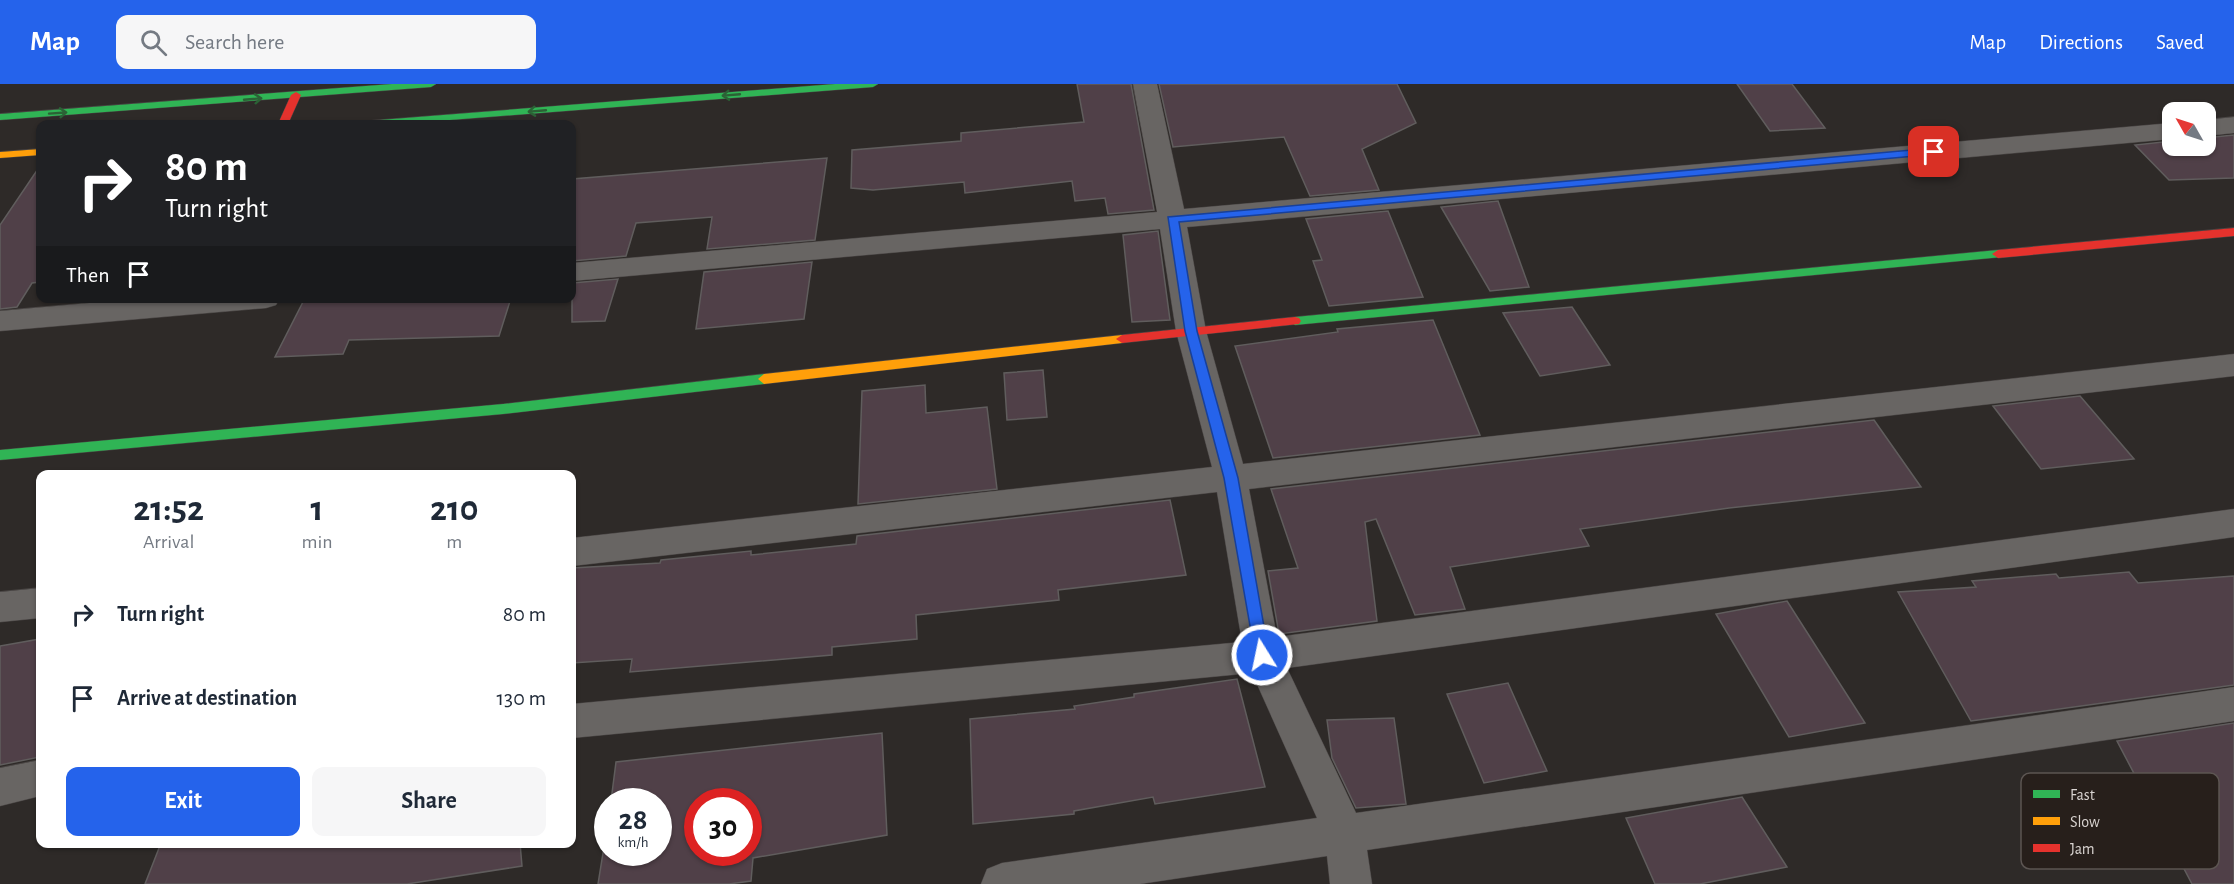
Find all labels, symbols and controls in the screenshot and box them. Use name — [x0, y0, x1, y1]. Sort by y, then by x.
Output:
search box — [116, 15, 536, 69]
icon: search — [137, 26, 170, 59]
text: Map — [30, 28, 80, 56]
text: Search here — [185, 31, 284, 53]
text: Map — [1970, 32, 2006, 53]
text: Directions — [2039, 32, 2123, 53]
text: Saved — [2156, 32, 2204, 53]
one-way arrow — [722, 90, 742, 101]
one-way arrow — [242, 93, 262, 104]
north arrow — [2162, 102, 2216, 156]
map controls — [2162, 102, 2216, 156]
one-way arrow — [527, 106, 547, 117]
one-way arrow — [48, 107, 68, 118]
pin — [1908, 126, 1959, 177]
icon: arrive — [1917, 135, 1950, 168]
icon: right — [66, 144, 144, 222]
text: 80 m — [165, 146, 248, 188]
text: Turn right — [165, 195, 268, 222]
icon: arrive — [122, 258, 155, 291]
text: Then — [66, 264, 110, 286]
text: 21:52 — [133, 491, 204, 527]
text: 1 — [310, 491, 323, 527]
text: 210 — [430, 491, 479, 527]
text: Arrival — [143, 532, 194, 552]
text: min — [301, 532, 333, 552]
text: m — [446, 532, 462, 552]
icon: right — [66, 598, 99, 631]
text: Turn right — [117, 603, 204, 625]
text: 80 m — [503, 603, 546, 625]
position arrow — [1230, 623, 1294, 687]
icon: arrive — [66, 682, 99, 715]
text: Arrive at destination — [117, 687, 297, 709]
text: 130 m — [497, 687, 546, 709]
button: Exit — [66, 767, 300, 836]
button: Share — [312, 767, 546, 836]
legend — [2021, 773, 2219, 869]
text: Fast — [2070, 787, 2095, 803]
speed limit sign: 30 — [684, 788, 762, 866]
text: 28 — [619, 805, 647, 835]
text: Slow — [2070, 814, 2100, 830]
text: km/h — [618, 835, 648, 850]
text: Jam — [2070, 841, 2095, 857]

